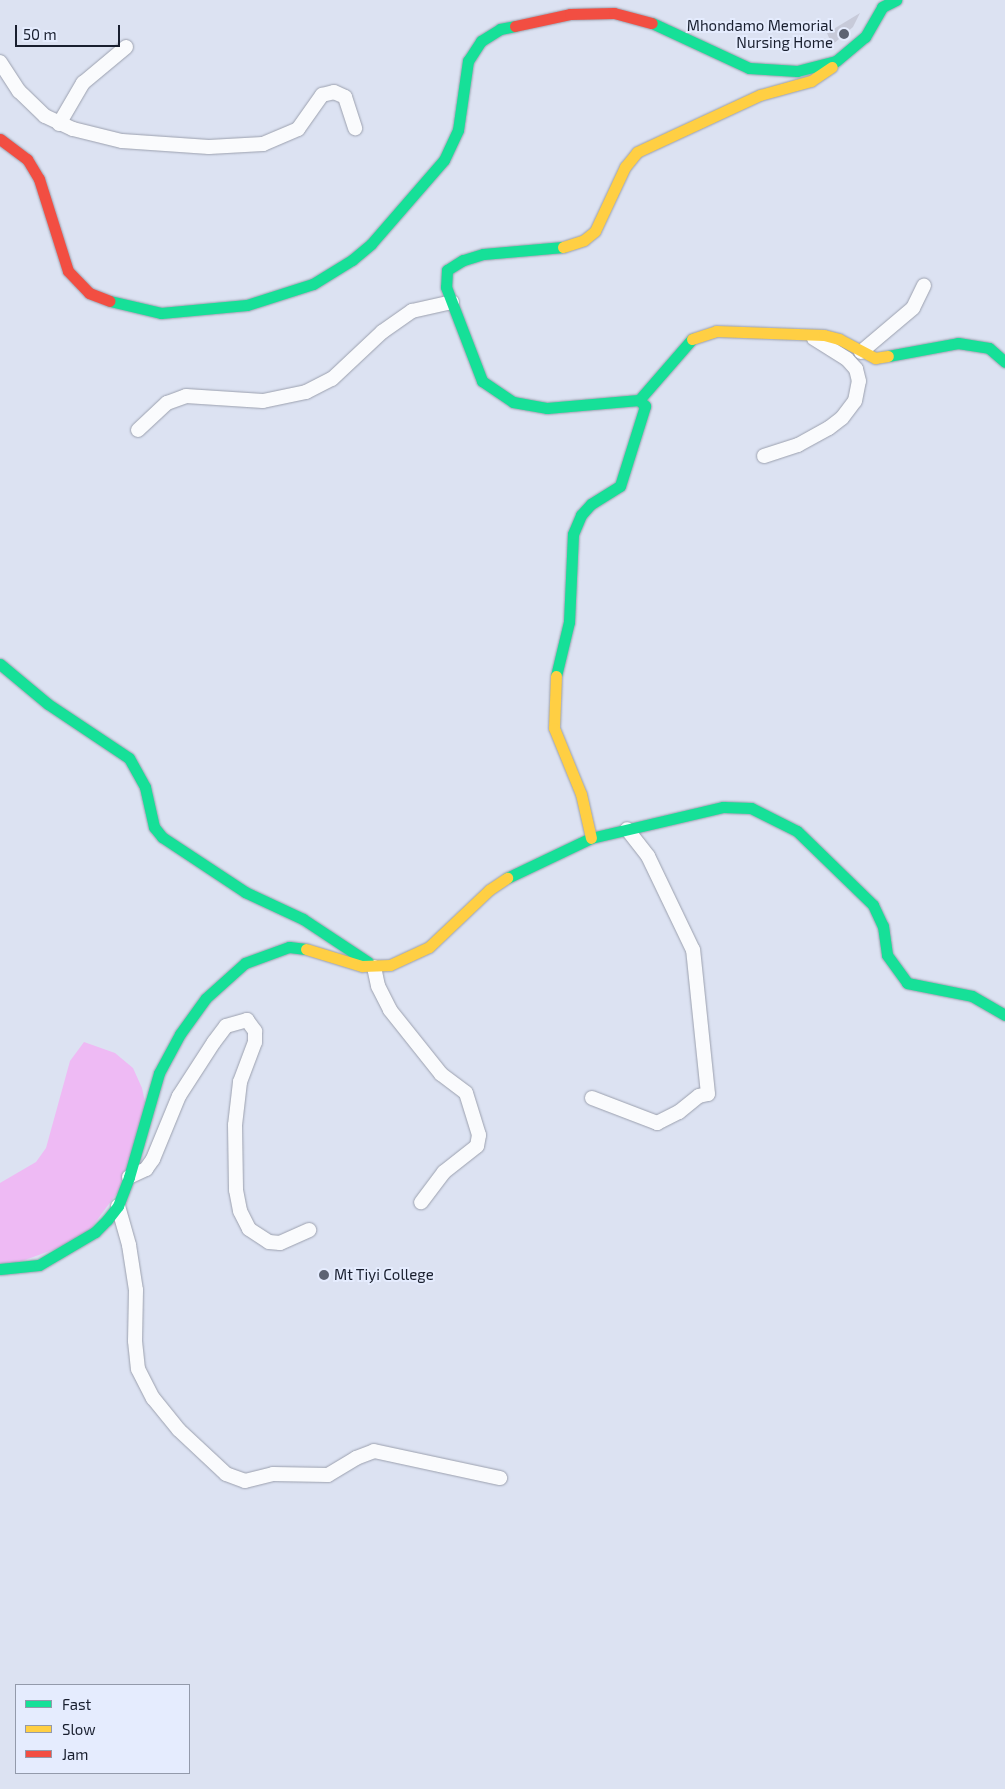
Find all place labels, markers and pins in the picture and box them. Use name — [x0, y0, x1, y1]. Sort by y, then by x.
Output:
place label: Mhondamo Memorial Nursing Home — [687, 16, 833, 51]
marker: Mhondamo Memorial Nursing Home — [837, 27, 851, 41]
place label: Mt Tiyi College — [334, 1266, 434, 1284]
marker: Mt Tiyi College — [318, 1269, 330, 1281]

